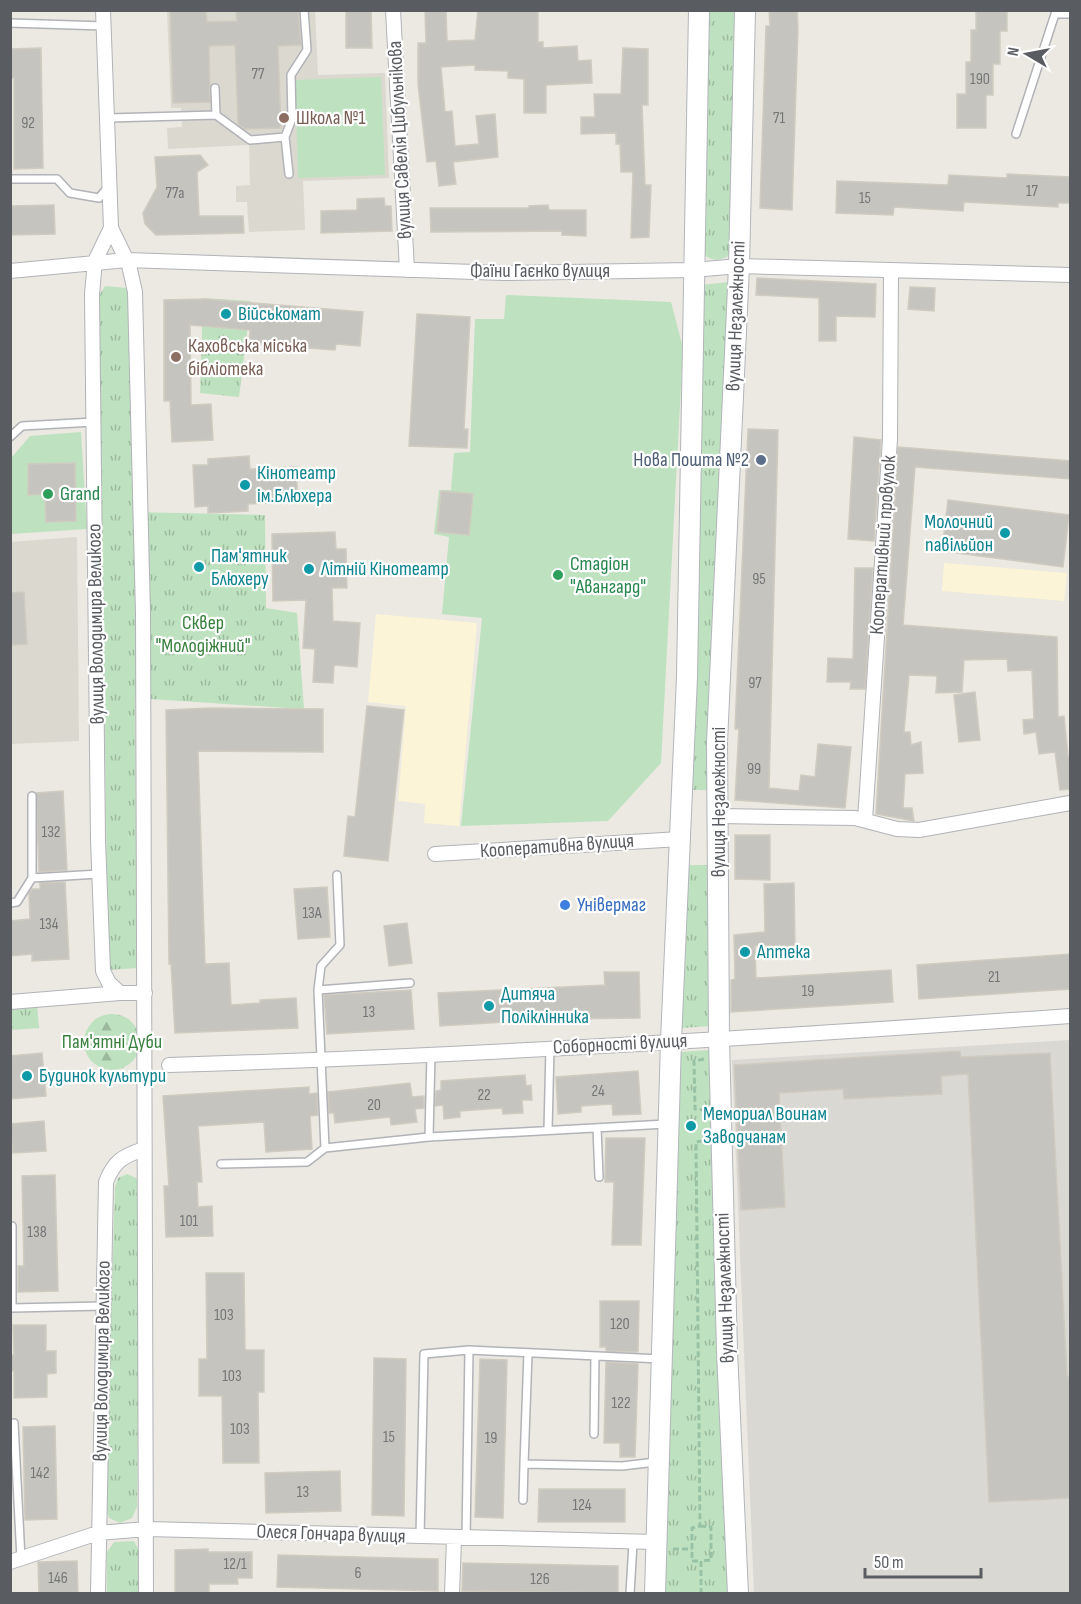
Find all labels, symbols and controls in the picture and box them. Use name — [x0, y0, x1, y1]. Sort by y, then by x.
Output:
north arrow — [997, 24, 1057, 84]
street label: вулиця Савелія Цибульнікова — [383, 40, 417, 240]
text: N — [1004, 46, 1024, 58]
house number: 77 — [252, 65, 265, 84]
house number: 190 — [970, 70, 990, 89]
place label: Школа №1 — [296, 106, 366, 130]
house number: 71 — [773, 109, 785, 128]
marker: Школа №1 — [277, 111, 291, 125]
house number: 92 — [21, 114, 35, 133]
house number: 17 — [1026, 182, 1039, 201]
house number: 77а — [166, 184, 184, 203]
house number: 15 — [859, 189, 871, 208]
street label: вулиця Незалежності — [721, 240, 751, 392]
street label: Фаїни Гаєнко вулиця — [470, 259, 610, 283]
place label: Військомат — [238, 302, 321, 326]
marker: Військомат — [219, 307, 233, 321]
place label: Каховська міська бібліотека — [188, 334, 307, 381]
marker: Каховська міська бібліотека — [169, 350, 183, 364]
place label: Нова Пошта №2 — [633, 448, 749, 472]
marker: Нова Пошта №2 — [754, 453, 768, 467]
street label: Кооперативний провулок — [865, 454, 901, 635]
place label: Кінотеатр ім.Блюхера — [257, 461, 336, 508]
marker: Кінотеатр ім.Блюхера — [238, 478, 252, 492]
place label: Grand — [60, 482, 100, 506]
marker: Grand — [41, 487, 55, 501]
place label: Молочний павільйон — [924, 510, 993, 557]
street label: вулиця Володимира Великого — [82, 523, 110, 725]
marker: Молочний павільйон — [998, 526, 1012, 540]
place label: Пам'ятник Блюхеру — [211, 544, 287, 591]
place label: Стадіон "Авангард" — [570, 552, 646, 599]
place label: Літній Кінотеатр — [320, 557, 449, 581]
marker: Пам'ятник Блюхеру — [192, 560, 206, 574]
marker: Літній Кінотеатр — [302, 562, 316, 576]
marker: Стадіон "Авангард" — [551, 568, 565, 582]
house number: 95 — [752, 570, 766, 589]
park label: Сквер "Молодіжний" — [155, 611, 251, 658]
house number: 97 — [748, 674, 762, 693]
street label: вулиця Незалежності — [707, 727, 731, 877]
house number: 99 — [747, 760, 761, 779]
house number: 132 — [42, 823, 60, 842]
street label: Кооперативна вулиця — [479, 829, 635, 863]
place label: Універмаг — [577, 893, 646, 917]
marker: Універмаг — [558, 898, 572, 912]
house number: 13А — [302, 904, 322, 923]
house number: 134 — [39, 915, 59, 934]
place label: Аптека — [756, 940, 811, 964]
marker: Аптека — [738, 945, 752, 959]
house number: 21 — [988, 968, 1001, 987]
place label: Дитяча Поліклінника — [501, 982, 589, 1029]
house number: 19 — [802, 982, 814, 1001]
marker: Дитяча Поліклінника — [482, 999, 496, 1013]
house number: 13 — [363, 1003, 375, 1022]
street label: Соборності вулиця — [552, 1028, 688, 1060]
park label: Пам'ятні Дуби — [62, 1030, 162, 1054]
place label: Будинок культури — [39, 1064, 166, 1088]
marker: Будинок культури — [20, 1069, 34, 1083]
house number: 24 — [591, 1082, 605, 1101]
house number: 22 — [477, 1086, 491, 1105]
house number: 20 — [367, 1096, 381, 1115]
place label: Мемориал Воинам Заводчанам — [703, 1102, 827, 1149]
marker: Мемориал Воинам Заводчанам — [684, 1119, 698, 1133]
house number: 101 — [180, 1212, 199, 1231]
street label: вулиця Незалежності — [710, 1212, 740, 1364]
house number: 138 — [27, 1223, 47, 1242]
street label: вулиця Володимира Великого — [88, 1260, 116, 1462]
house number: 103 — [214, 1306, 234, 1325]
house number: 120 — [610, 1315, 630, 1334]
house number: 103 — [222, 1367, 242, 1386]
house number: 122 — [612, 1394, 630, 1413]
house number: 103 — [230, 1420, 250, 1439]
house number: 15 — [383, 1428, 395, 1447]
house number: 19 — [485, 1429, 497, 1448]
house number: 142 — [31, 1464, 49, 1483]
house number: 13 — [297, 1483, 309, 1502]
house number: 124 — [573, 1496, 592, 1515]
street label: Олеся Гончара вулиця — [256, 1519, 406, 1549]
scale bar — [865, 1541, 980, 1579]
text: 50 m — [874, 1552, 904, 1573]
house number: 12/1 — [224, 1555, 247, 1574]
house number: 6 — [354, 1564, 362, 1583]
house number: 146 — [48, 1569, 68, 1588]
house number: 126 — [530, 1570, 550, 1589]

